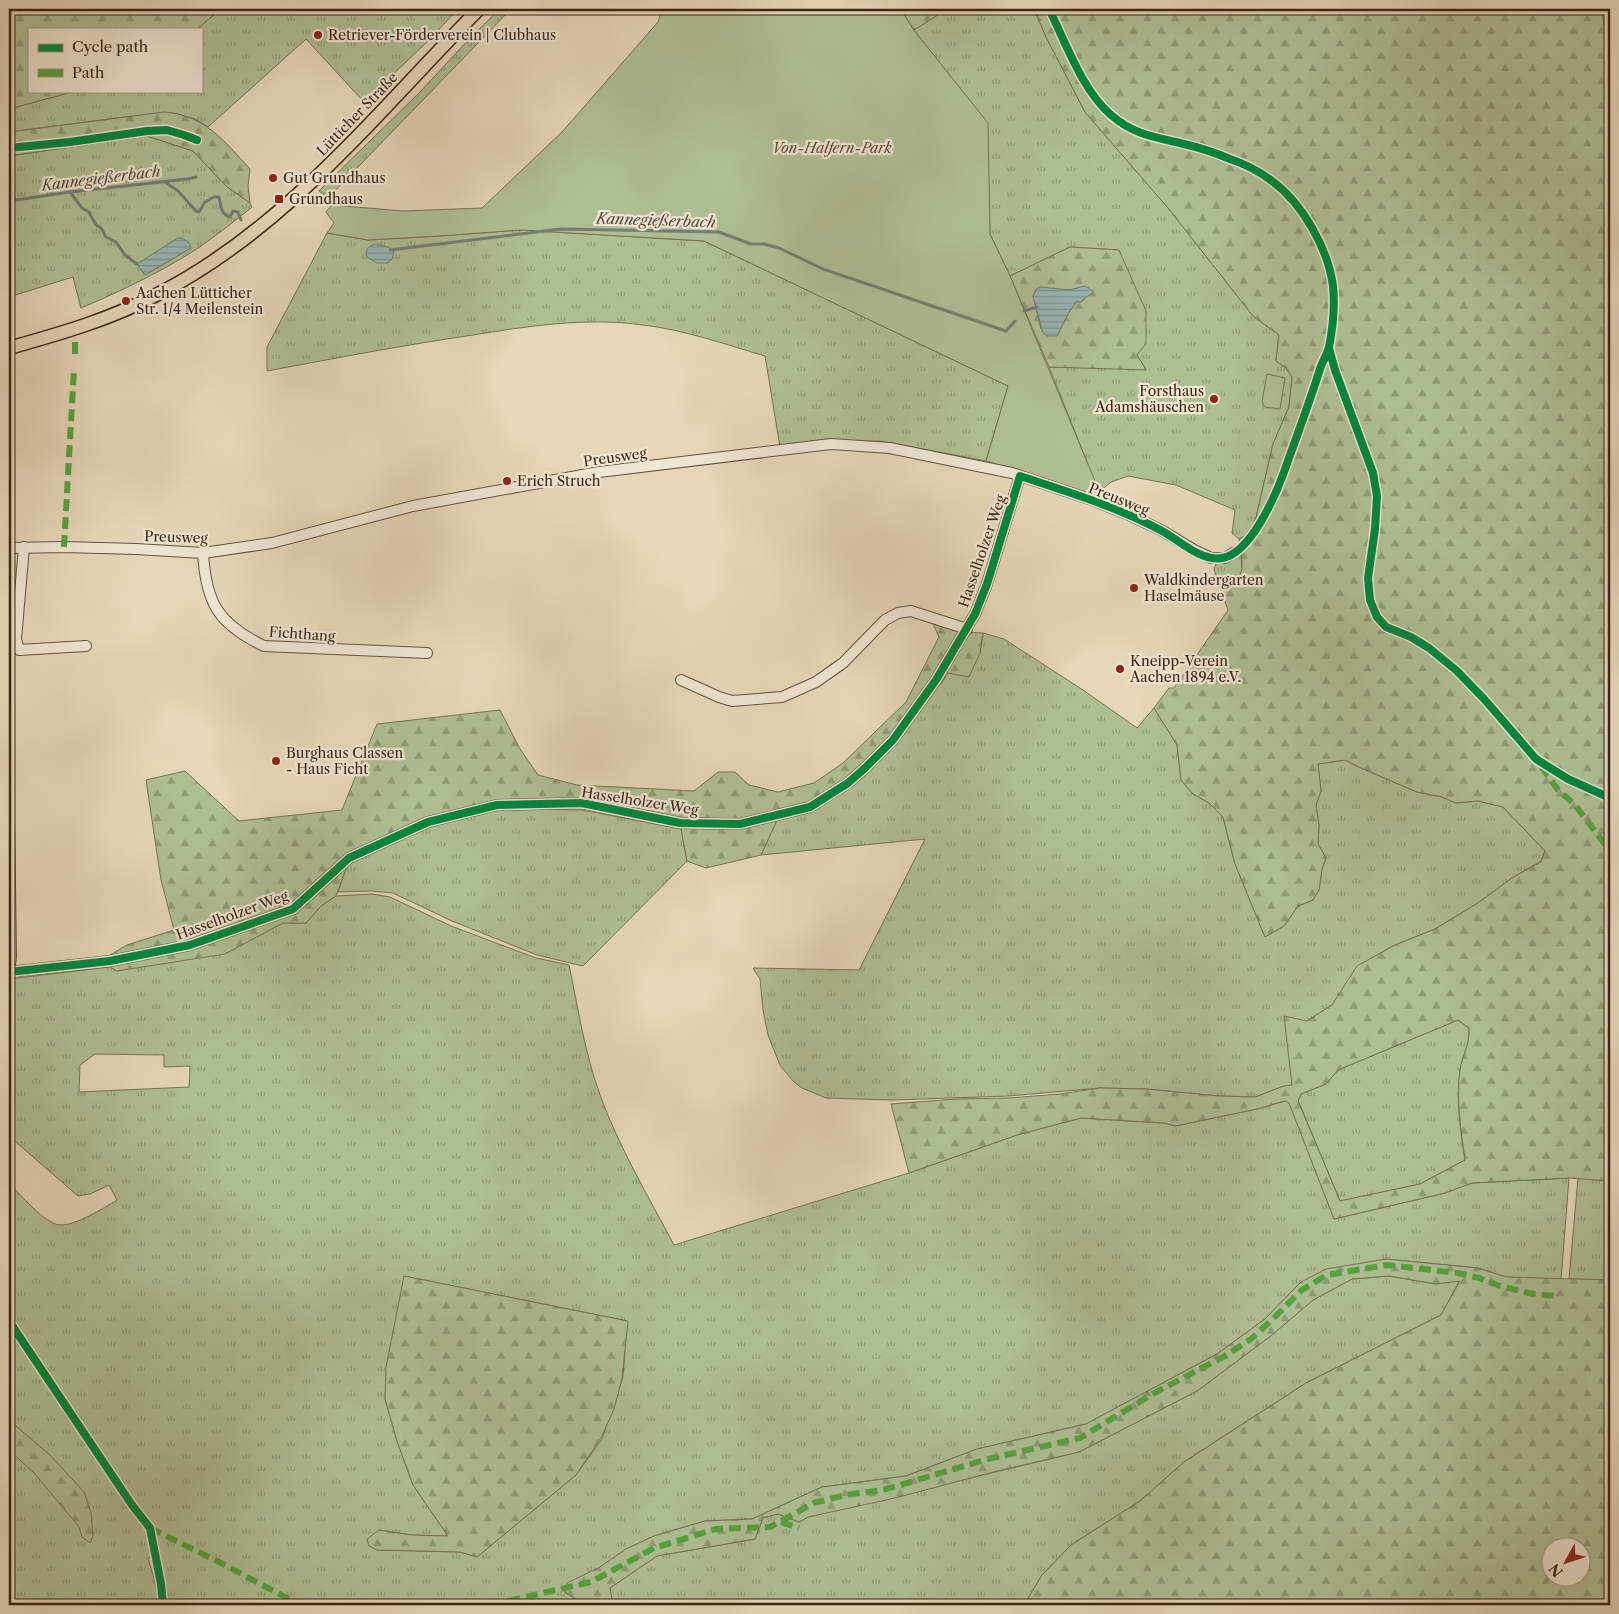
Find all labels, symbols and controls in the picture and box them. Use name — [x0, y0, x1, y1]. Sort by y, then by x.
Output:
place label: Retriever-Förderverein | Clubhaus — [328, 26, 556, 44]
legend — [28, 28, 202, 92]
marker: Retriever-Förderverein | Clubhaus — [312, 29, 324, 41]
text: Cycle path — [72, 37, 149, 56]
text: Path — [72, 63, 105, 82]
street label: Lütticher Straße — [313, 68, 401, 160]
park label: Von-Halfern-Park — [772, 139, 892, 157]
water label: Kannegießerbach — [39, 161, 162, 195]
place label: Gut Grundhaus — [283, 169, 386, 187]
marker: Gut Grundhaus — [267, 172, 279, 184]
place label: Grundhaus — [289, 190, 363, 208]
marker: Grundhaus — [273, 193, 285, 205]
water label: Kannegießerbach — [595, 208, 716, 232]
place label: Aachen Lütticher Str. 1/4 Meilenstein — [135, 284, 264, 318]
marker: Aachen Lütticher Str. 1/4 Meilenstein — [120, 295, 132, 307]
place label: Forsthaus Adamshäuschen — [1094, 382, 1204, 416]
marker: Forsthaus Adamshäuschen — [1208, 393, 1220, 405]
street label: Preusweg — [582, 444, 648, 470]
place label: Erich Struch — [517, 472, 601, 490]
marker: Erich Struch — [501, 475, 513, 487]
street label: Preusweg — [1086, 479, 1153, 520]
street label: Hasselholzer Weg — [954, 492, 1010, 610]
street label: Preusweg — [144, 527, 209, 547]
place label: Waldkindergarten Haselmäuse — [1143, 571, 1264, 605]
marker: Waldkindergarten Haselmäuse — [1128, 582, 1140, 594]
street label: Fichthang — [268, 623, 336, 645]
place label: Kneipp-Verein Aachen 1894 e.V. — [1129, 652, 1242, 686]
marker: Kneipp-Verein Aachen 1894 e.V. — [1114, 663, 1126, 675]
place label: Burghaus Classen - Haus Ficht — [286, 744, 404, 778]
marker: Burghaus Classen - Haus Ficht — [270, 755, 282, 767]
street label: Hasselholzer Weg — [580, 783, 700, 819]
street label: Hasselholzer Weg — [173, 886, 291, 944]
north arrow — [1542, 1536, 1592, 1586]
text: N — [1545, 1560, 1567, 1581]

